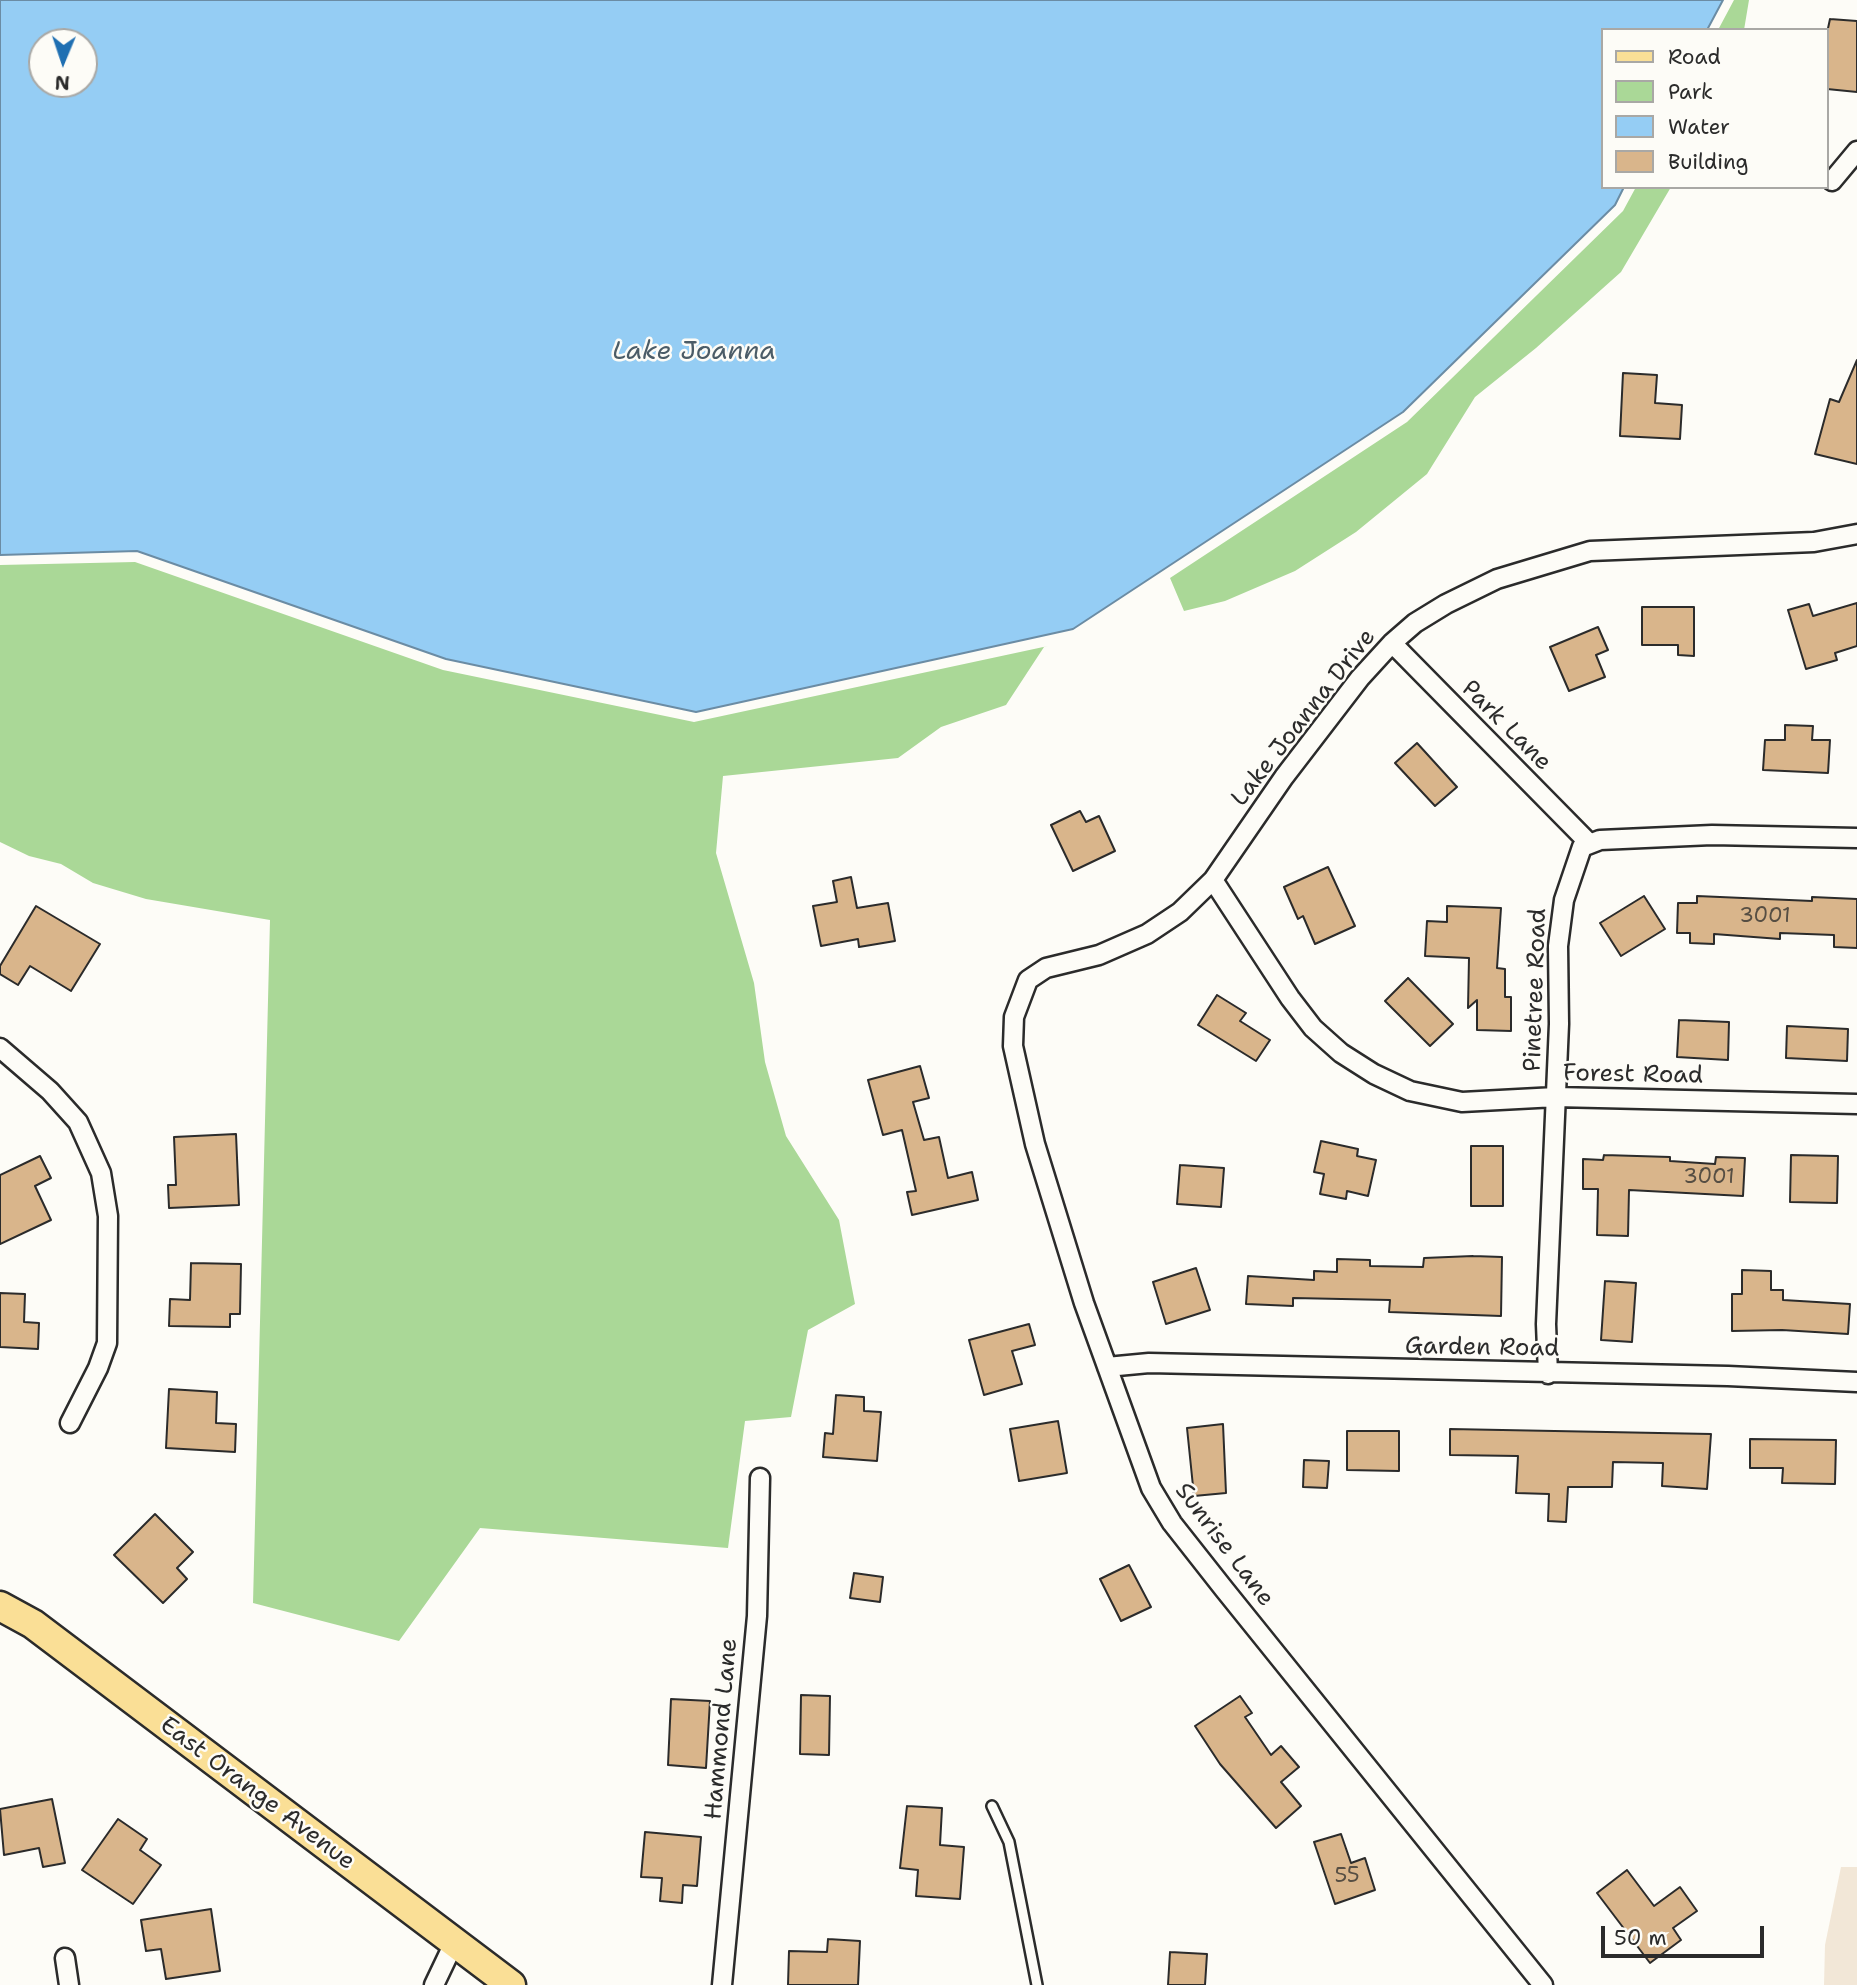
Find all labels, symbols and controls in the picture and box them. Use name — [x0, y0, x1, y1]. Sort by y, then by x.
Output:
north arrow — [28, 28, 98, 98]
legend — [1602, 28, 1829, 189]
text: Road — [1668, 43, 1721, 71]
text: N — [54, 70, 70, 95]
text: Park — [1668, 78, 1713, 106]
text: Water — [1668, 113, 1730, 141]
text: Building — [1668, 148, 1748, 176]
water label: Lake Joanna — [612, 336, 776, 368]
street label: Lake Joanna Drive — [1226, 624, 1382, 812]
street label: Park Lane — [1455, 675, 1557, 777]
house number: 3001 — [1739, 904, 1791, 930]
street label: Pinetree Road — [1519, 908, 1553, 1072]
street label: Forest Road — [1563, 1059, 1703, 1091]
house number: 3001 — [1683, 1165, 1735, 1191]
street label: Garden Road — [1404, 1332, 1560, 1364]
street label: Sunrise Lane — [1168, 1478, 1280, 1612]
street label: Hammond Lane — [700, 1637, 744, 1821]
street label: East Orange Avenue — [154, 1711, 360, 1877]
house number: 55 — [1334, 1864, 1360, 1890]
scale bar — [1605, 1912, 1768, 1956]
text: 50 m — [1614, 1924, 1667, 1952]

